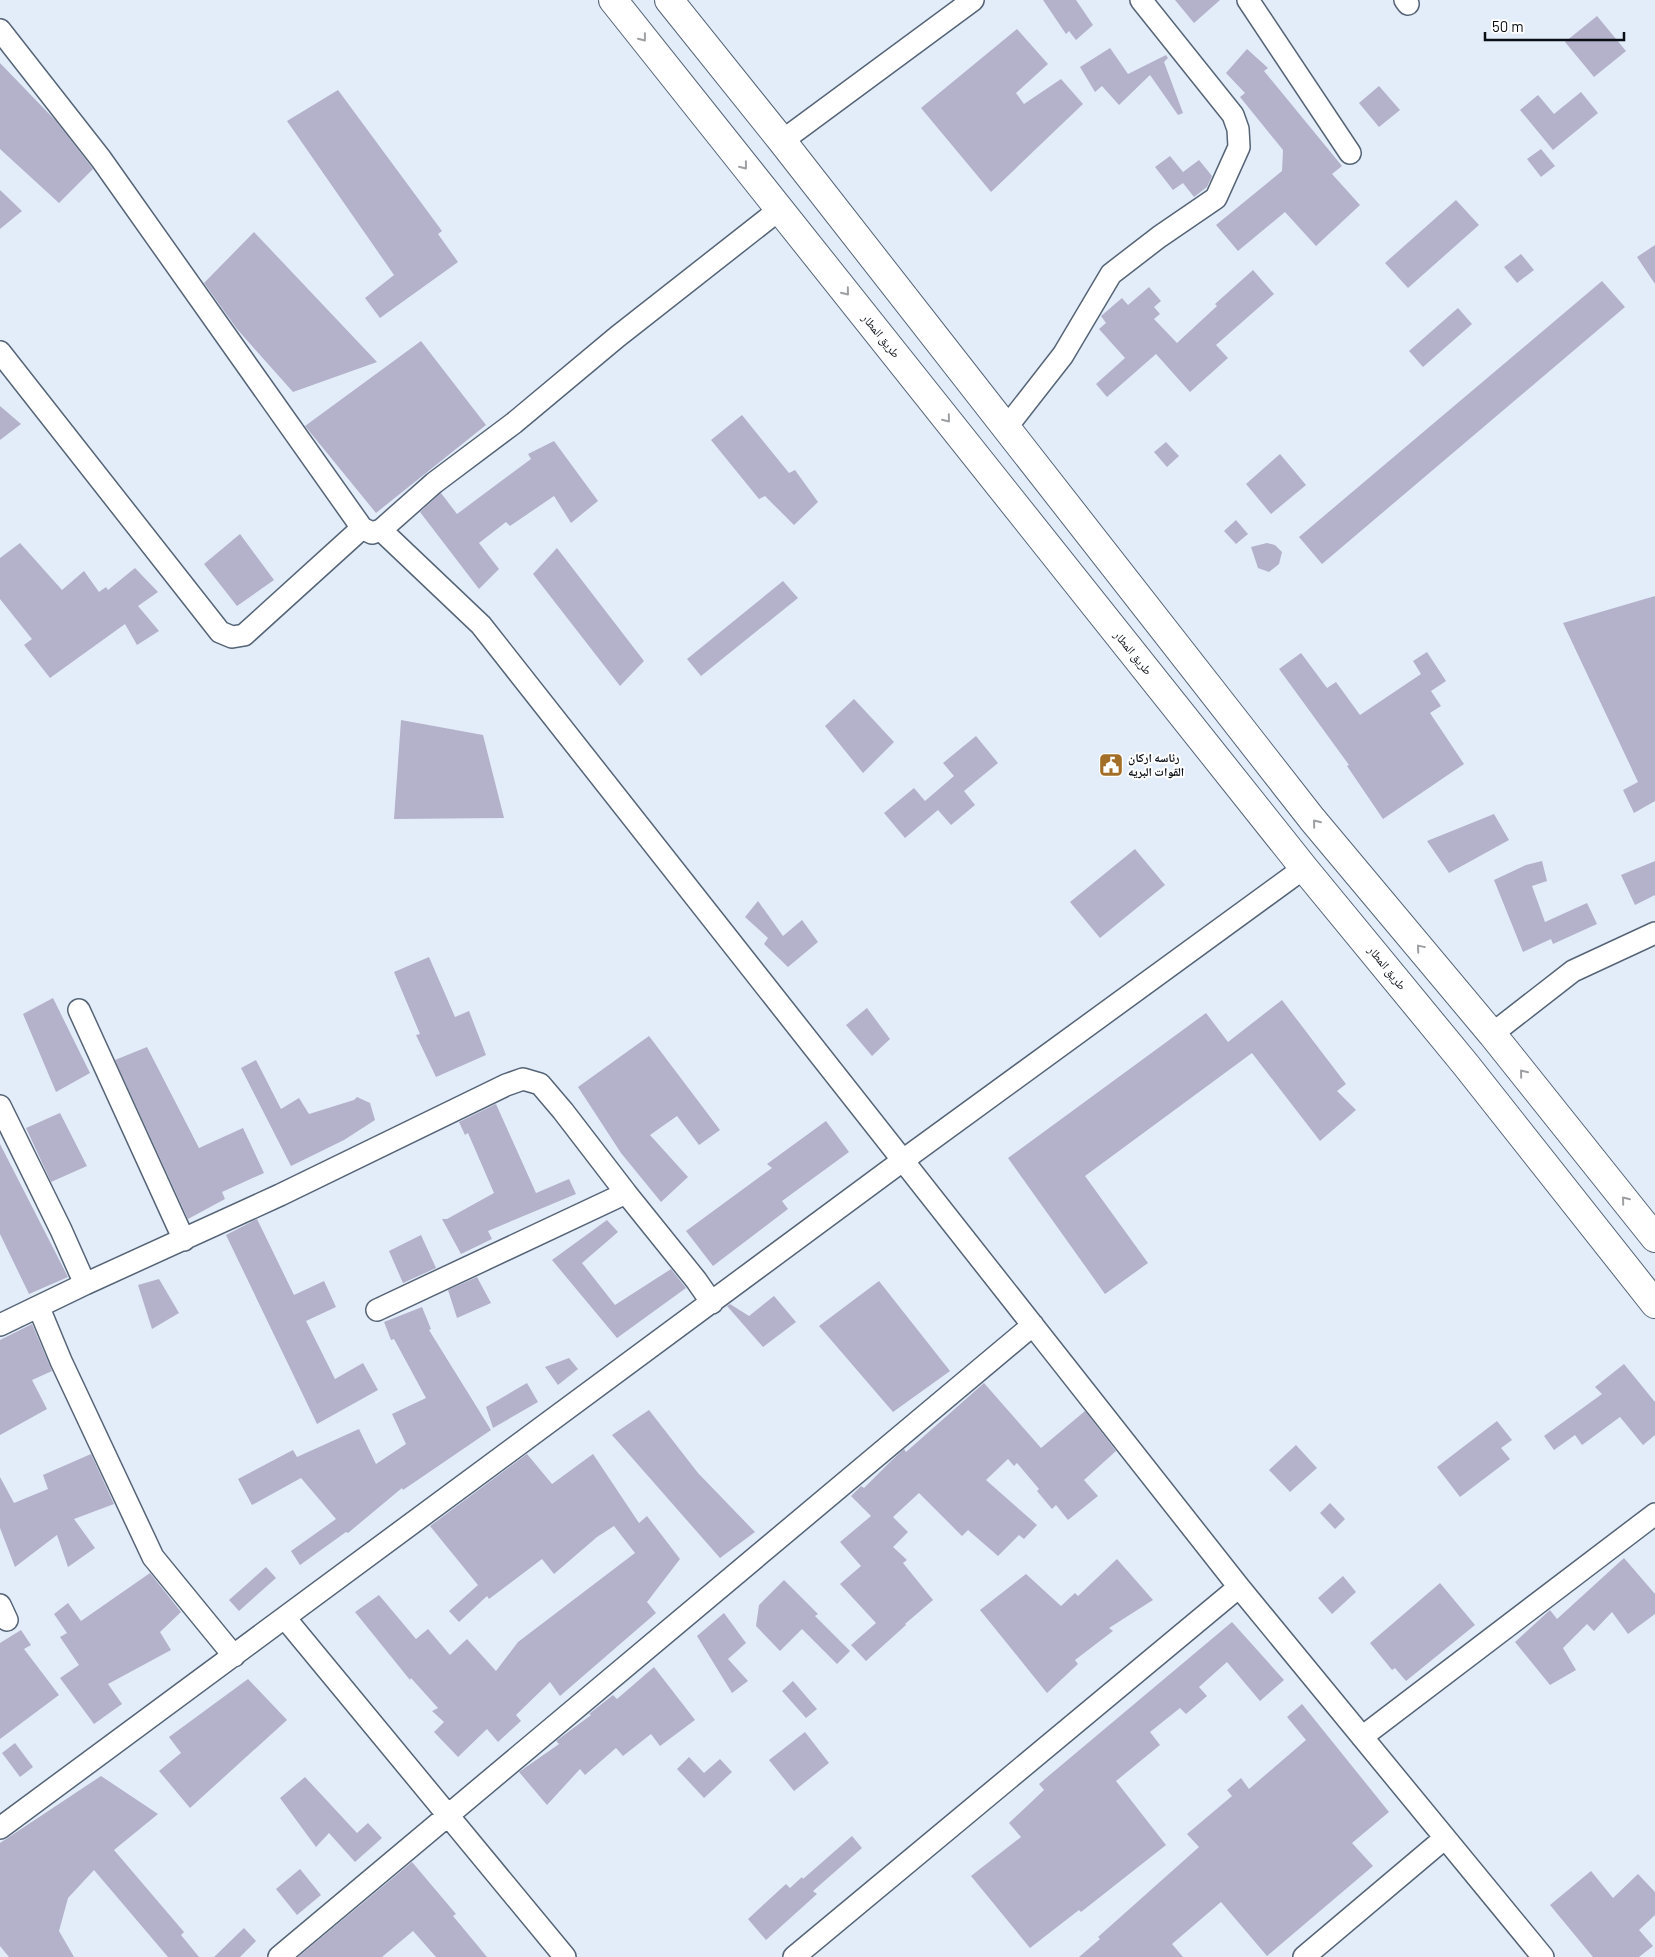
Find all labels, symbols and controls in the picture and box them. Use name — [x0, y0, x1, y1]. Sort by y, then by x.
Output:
scale bar — [1485, 10, 1624, 42]
text: 50 m — [1492, 17, 1524, 35]
one-way arrow — [637, 32, 645, 41]
one-way arrow — [738, 160, 747, 169]
one-way arrow — [840, 286, 848, 295]
street label: طريق المطار — [858, 310, 904, 361]
one-way arrow — [941, 413, 950, 423]
street label: طريق المطار — [1110, 627, 1156, 678]
place label: رئاسه اركان القوات البريه — [1128, 750, 1184, 779]
public building icon: رئاسه اركان القوات البريه — [1098, 752, 1124, 778]
one-way arrow — [1313, 820, 1321, 829]
street label: طريق المطار — [1364, 942, 1410, 993]
one-way arrow — [1417, 945, 1425, 954]
one-way arrow — [1520, 1070, 1528, 1079]
one-way arrow — [1622, 1197, 1630, 1206]

